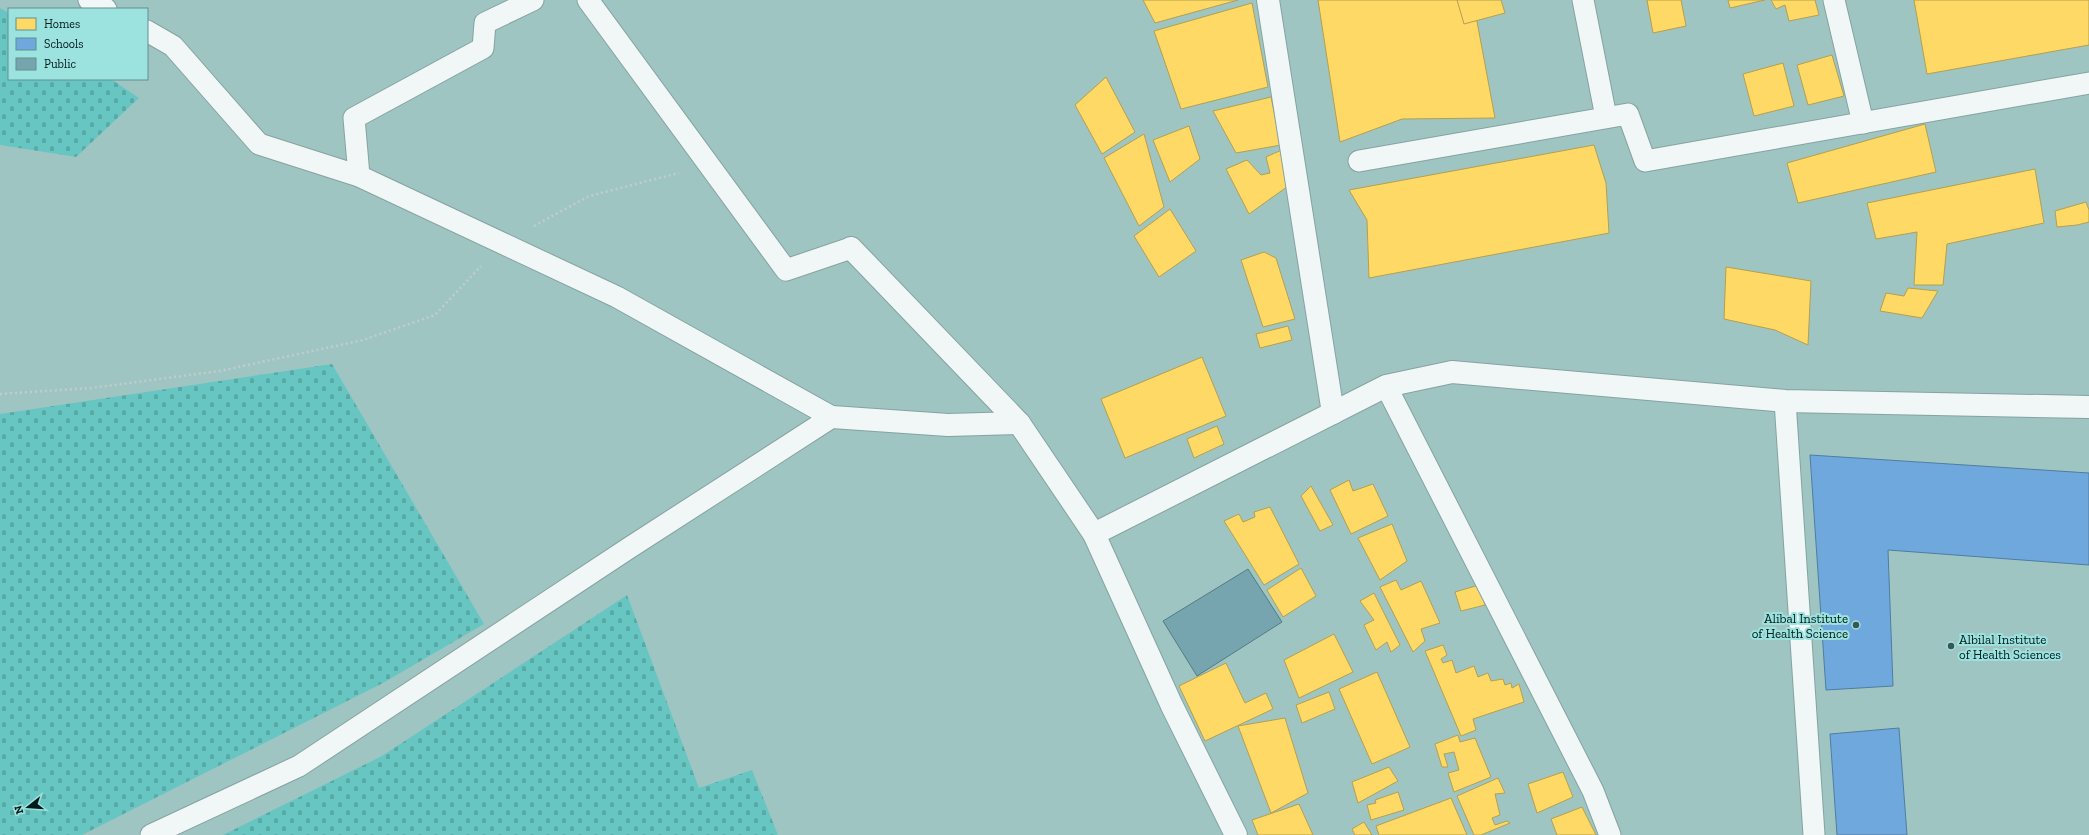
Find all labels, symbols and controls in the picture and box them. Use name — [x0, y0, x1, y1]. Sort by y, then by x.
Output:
legend — [8, 8, 148, 80]
text: Homes — [44, 17, 80, 31]
text: Schools — [44, 37, 83, 51]
text: Public — [44, 57, 77, 71]
place label: Alibal Institute of Health Science — [1752, 611, 1848, 641]
marker: Alibal Institute of Health Science — [1851, 620, 1861, 630]
place label: Albilal Institute of Health Sciences — [1959, 632, 2061, 662]
marker: Albilal Institute of Health Sciences — [1946, 641, 1956, 651]
north arrow — [8, 787, 48, 827]
text: N — [11, 803, 26, 816]

